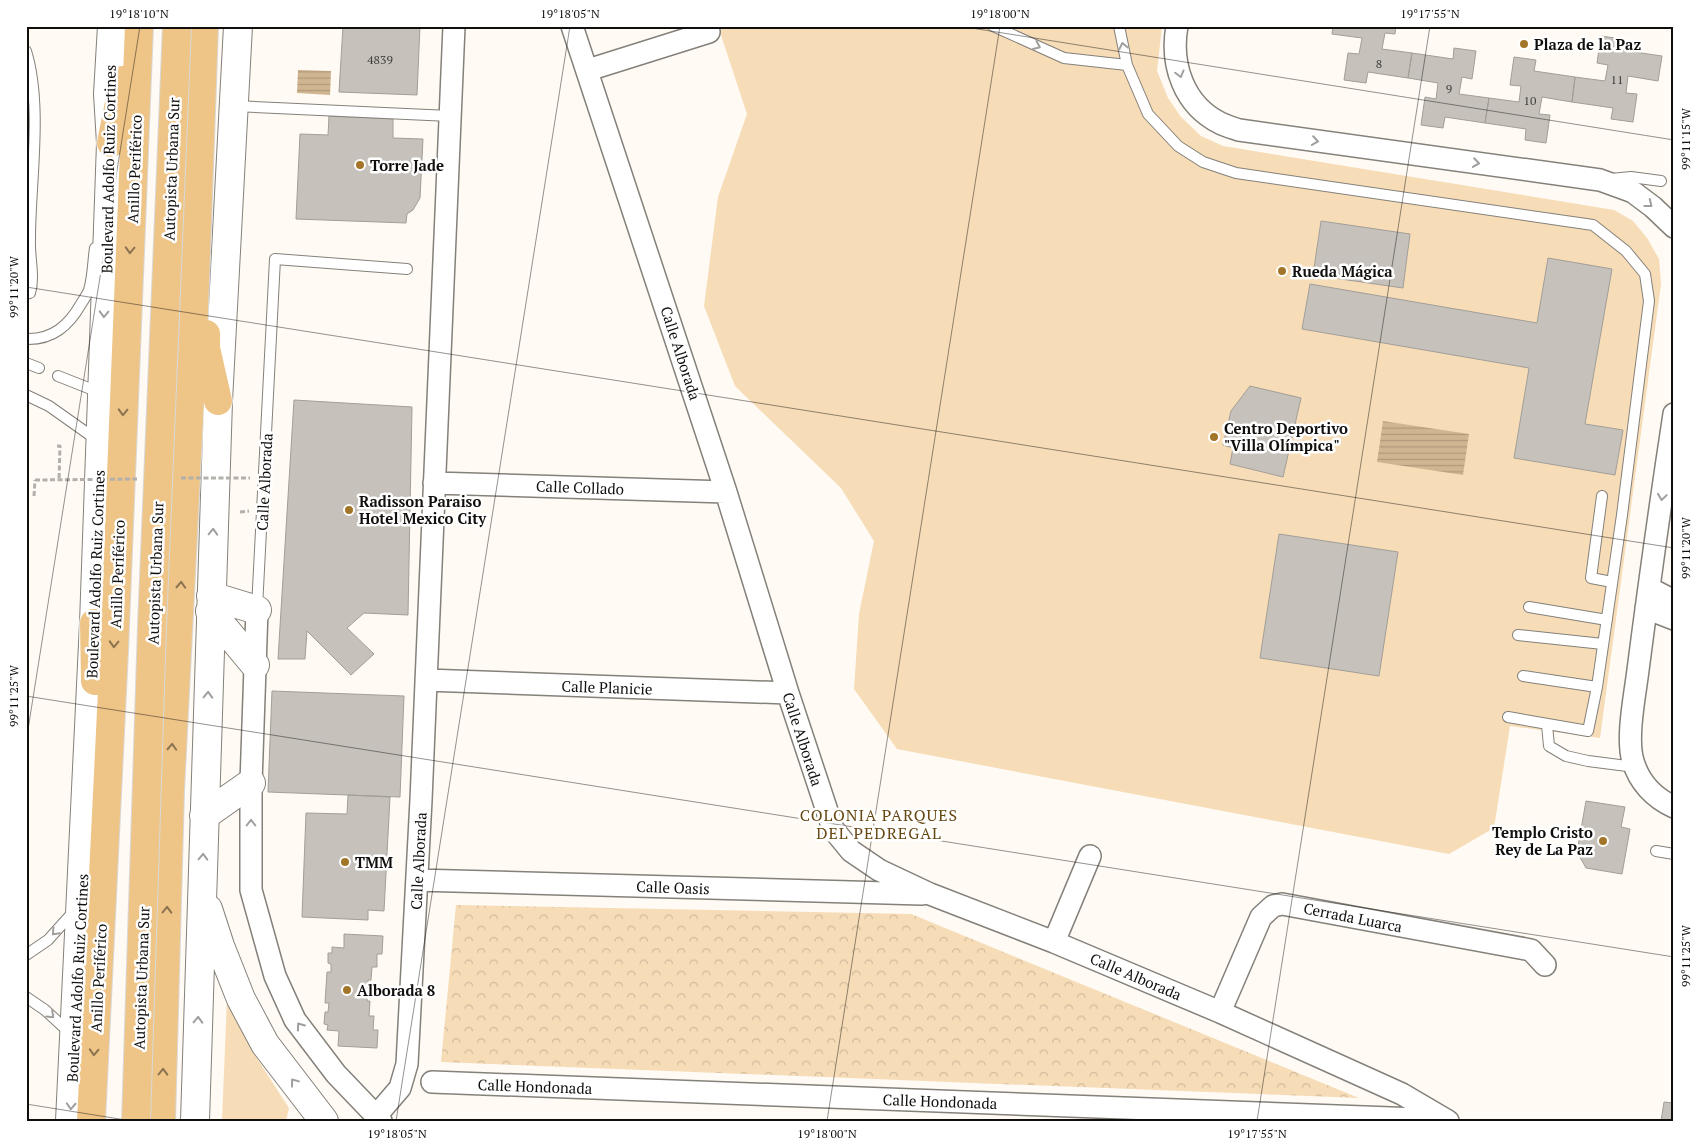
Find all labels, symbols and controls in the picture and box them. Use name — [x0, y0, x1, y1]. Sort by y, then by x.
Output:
text: 19°18'10"N — [109, 6, 169, 21]
text: 19°18'05"N — [540, 6, 600, 21]
text: 19°18'00"N — [970, 6, 1030, 21]
text: 19°17'55"N — [1400, 6, 1460, 21]
place label: Plaza de la Paz — [1534, 34, 1641, 54]
marker: Plaza de la Paz — [1518, 38, 1530, 50]
one-way arrow — [1032, 40, 1041, 51]
one-way arrow — [1118, 41, 1129, 50]
house number: 4839 — [367, 52, 393, 67]
house number: 8 — [1376, 56, 1382, 71]
street label: Boulevard Adolfo Ruiz Cortines — [96, 64, 120, 274]
one-way arrow — [1174, 70, 1185, 78]
house number: 11 — [1611, 72, 1623, 87]
house number: 9 — [1446, 81, 1452, 96]
house number: 10 — [1524, 93, 1536, 108]
street label: Autopista Urbana Sur — [159, 97, 183, 241]
text: 99°11'15"W — [1678, 107, 1693, 170]
street label: Anillo Periférico — [122, 114, 146, 224]
one-way arrow — [1311, 135, 1320, 145]
place label: Torre Jade — [370, 155, 444, 175]
one-way arrow — [1473, 157, 1481, 168]
marker: Torre Jade — [354, 159, 366, 171]
one-way arrow — [1643, 199, 1652, 207]
one-way arrow — [125, 246, 136, 254]
text: 99°11'20"W — [6, 255, 21, 318]
place label: Rueda Mágica — [1292, 261, 1393, 281]
marker: Rueda Mágica — [1276, 265, 1288, 277]
street label: Calle Alborada — [656, 303, 706, 403]
one-way arrow — [99, 310, 109, 318]
one-way arrow — [118, 408, 129, 416]
place label: Centro Deportivo "Villa Olímpica" — [1224, 418, 1348, 455]
marker: Centro Deportivo "Villa Olímpica" — [1208, 431, 1220, 443]
street label: Calle Alborada — [251, 432, 277, 531]
street label: Boulevard Adolfo Ruiz Cortines — [81, 469, 109, 679]
street label: Calle Collado — [536, 475, 624, 499]
place label: Radisson Paraiso Hotel Mexico City — [359, 491, 487, 528]
one-way arrow — [1657, 493, 1667, 501]
street label: Autopista Urbana Sur — [143, 501, 167, 645]
marker: Radisson Paraiso Hotel Mexico City — [343, 504, 355, 516]
text: 99°11'20"W — [1678, 516, 1693, 579]
street label: Anillo Periférico — [105, 519, 129, 629]
one-way arrow — [208, 528, 219, 536]
one-way arrow — [175, 581, 186, 589]
one-way arrow — [108, 641, 119, 649]
text: 99°11'25"W — [6, 664, 21, 727]
street label: Calle Planicie — [561, 675, 653, 699]
street label: Calle Alborada — [778, 689, 828, 789]
one-way arrow — [203, 690, 213, 698]
one-way arrow — [167, 743, 178, 751]
district label: COLONIA PARQUES DEL PEDREGAL — [800, 804, 958, 844]
street label: Calle Alborada — [405, 811, 431, 910]
one-way arrow — [246, 819, 256, 827]
place label: Templo Cristo Rey de La Paz — [1492, 822, 1593, 859]
marker: Templo Cristo Rey de La Paz — [1597, 835, 1609, 847]
place label: TMM — [355, 852, 393, 872]
one-way arrow — [197, 853, 208, 861]
marker: TMM — [339, 856, 351, 868]
street label: Boulevard Adolfo Ruiz Cortines — [62, 873, 92, 1083]
street label: Calle Oasis — [636, 876, 710, 898]
street label: Cerrada Luarca — [1302, 898, 1405, 936]
one-way arrow — [162, 905, 172, 913]
street label: Autopista Urbana Sur — [129, 906, 153, 1050]
street label: Anillo Periférico — [85, 923, 111, 1033]
text: 99°11'25"W — [1678, 924, 1693, 987]
one-way arrow — [52, 926, 61, 935]
street label: Calle Alborada — [1087, 948, 1185, 1004]
place label: Alborada 8 — [357, 980, 435, 1000]
marker: Alborada 8 — [341, 984, 353, 996]
one-way arrow — [46, 1010, 55, 1019]
one-way arrow — [193, 1015, 203, 1023]
one-way arrow — [297, 1023, 305, 1032]
one-way arrow — [89, 1048, 100, 1056]
one-way arrow — [158, 1068, 168, 1076]
street label: Calle Hondonada — [477, 1074, 593, 1098]
one-way arrow — [291, 1078, 300, 1088]
street label: Calle Hondonada — [882, 1089, 998, 1113]
one-way arrow — [65, 1102, 76, 1110]
text: 19°18'05"N — [367, 1126, 427, 1141]
text: 19°18'00"N — [797, 1126, 857, 1141]
text: 19°17'55"N — [1227, 1126, 1287, 1141]

